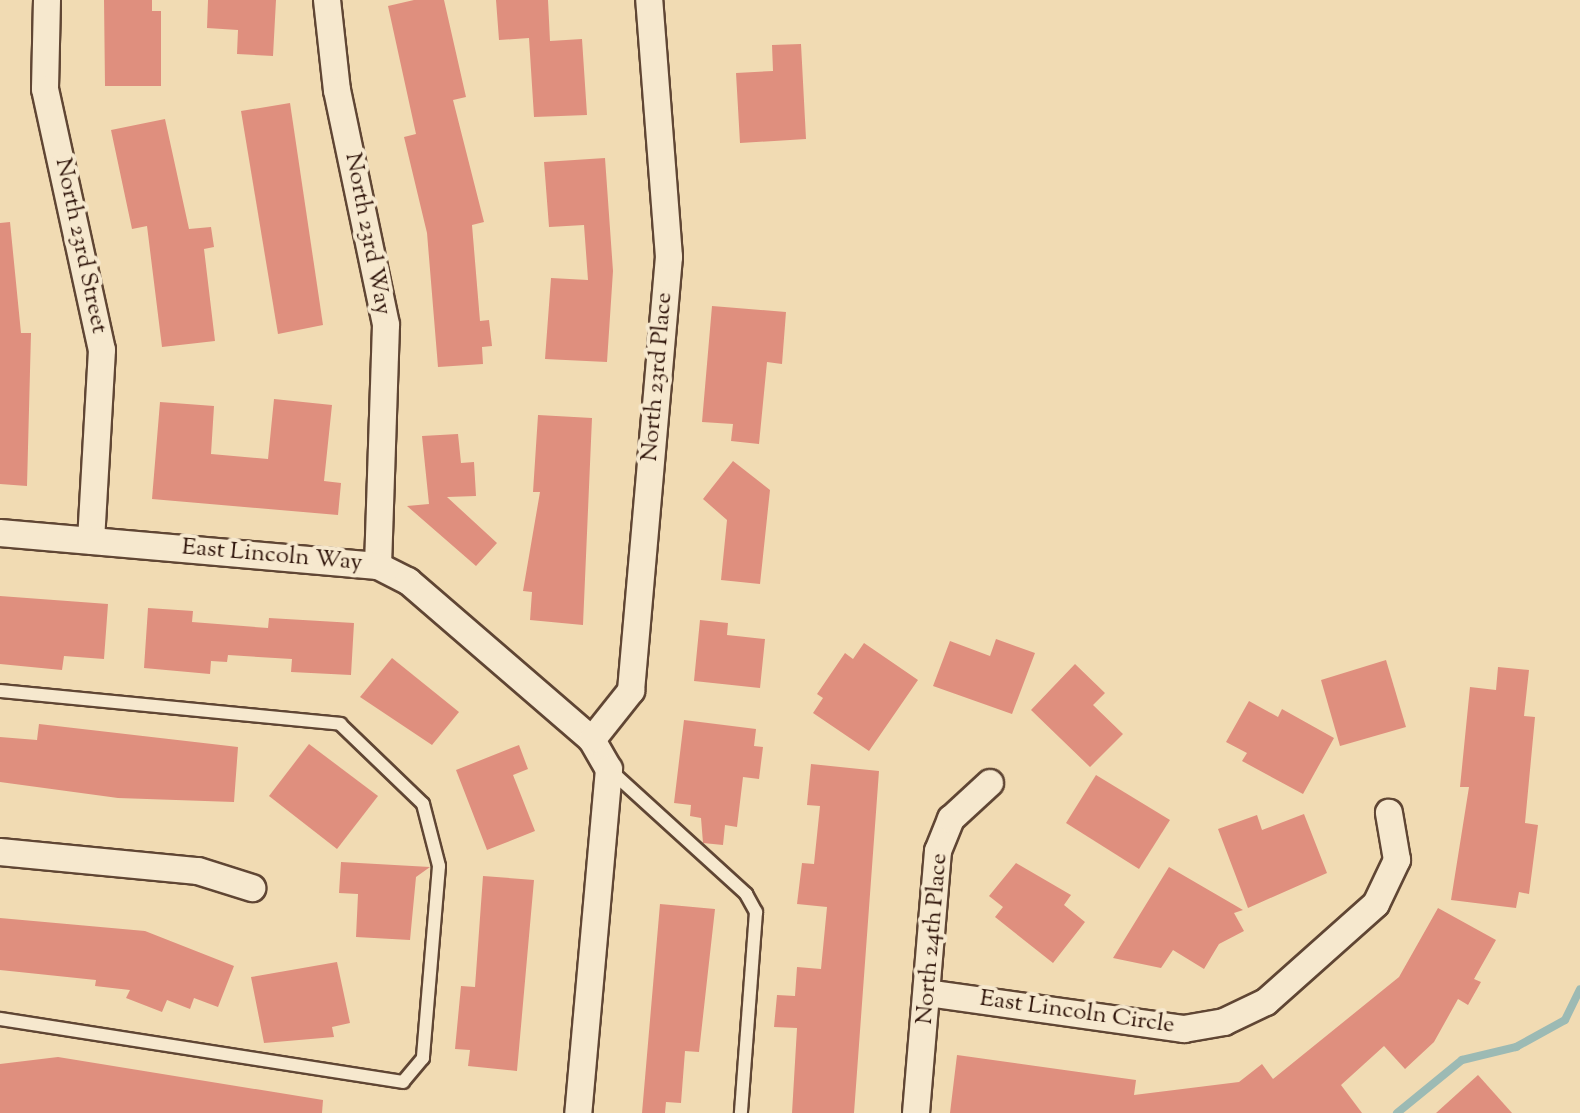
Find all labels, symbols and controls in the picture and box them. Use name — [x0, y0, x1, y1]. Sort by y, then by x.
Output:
street label: North 23rd Way — [337, 150, 397, 318]
street label: North 23rd Street — [47, 156, 113, 336]
street label: North 23rd Place — [636, 291, 680, 463]
street label: East Lincoln Way — [180, 534, 364, 578]
street label: North 24th Place — [911, 852, 955, 1026]
street label: East Lincoln Circle — [978, 985, 1176, 1041]

